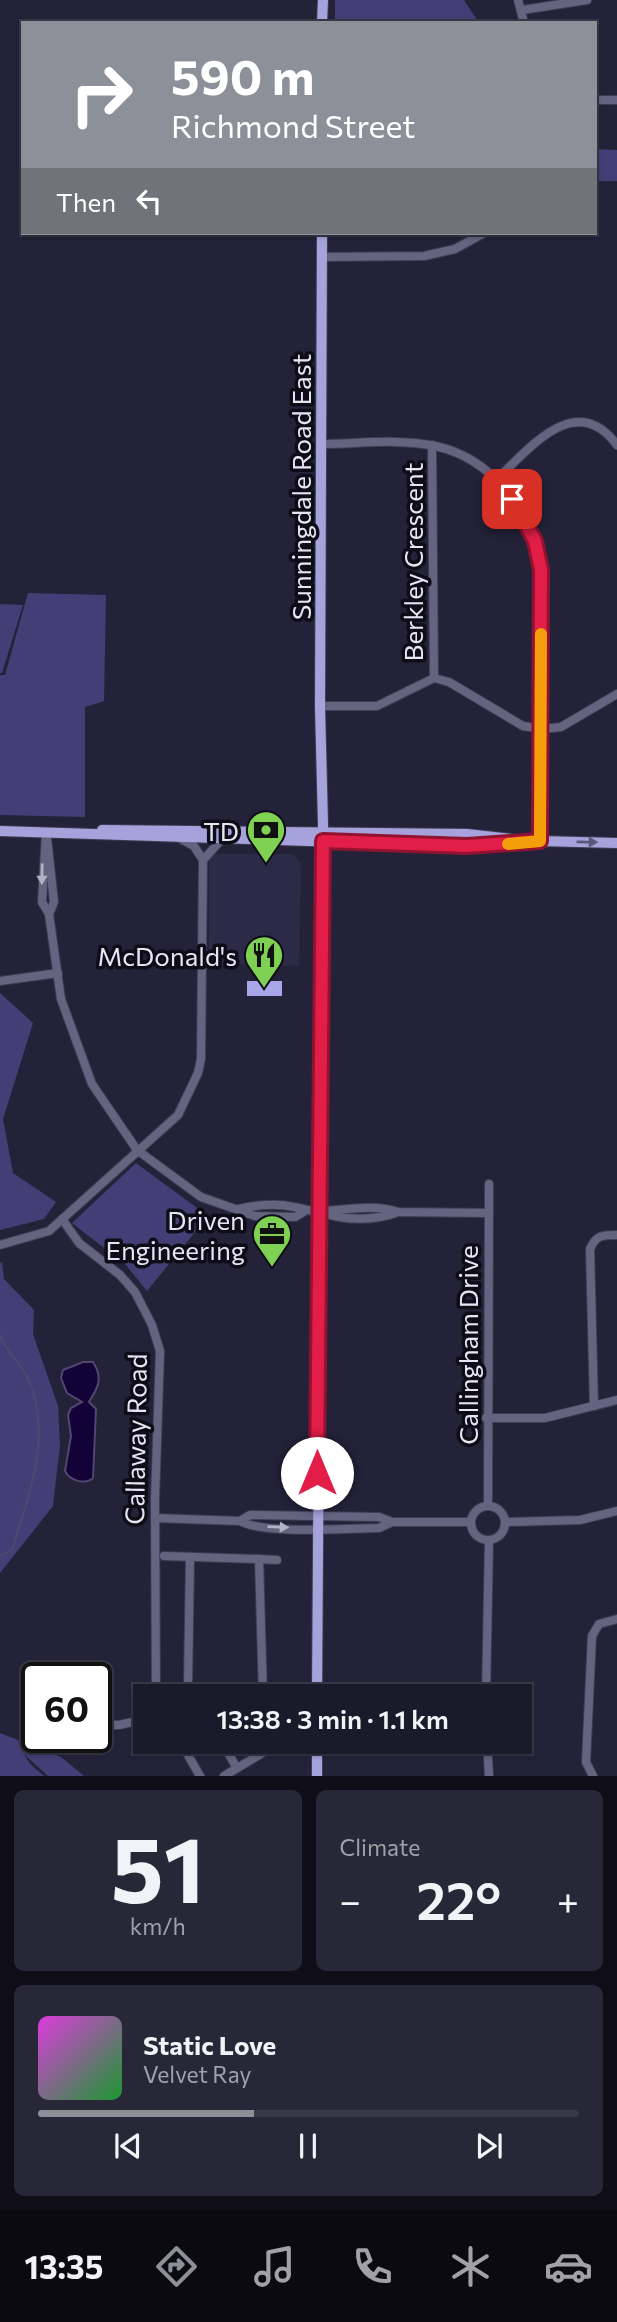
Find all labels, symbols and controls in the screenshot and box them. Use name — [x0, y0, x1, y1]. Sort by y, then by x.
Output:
text: 590 m — [171, 45, 314, 105]
icon: right — [56, 49, 147, 140]
text: Richmond Street — [171, 105, 415, 145]
icon: left — [130, 182, 168, 220]
text: Then — [56, 186, 116, 217]
street label: Sunningdale Road East — [285, 354, 316, 620]
street label: Berkley Crescent — [397, 463, 428, 661]
pin — [482, 469, 542, 529]
icon: arrive — [493, 480, 531, 518]
bank icon: TD — [245, 809, 287, 864]
place label: TD — [203, 815, 239, 846]
one-way arrow — [576, 837, 598, 848]
one-way arrow — [36, 864, 48, 886]
restaurant icon: McDonald's — [243, 934, 285, 989]
place label: McDonald's — [97, 940, 237, 971]
place label: Driven Engineering — [106, 1204, 245, 1265]
office icon: Driven Engineering — [251, 1213, 293, 1268]
street label: Callingham Drive — [452, 1245, 483, 1445]
street label: Callaway Road — [118, 1353, 152, 1525]
position arrow — [280, 1436, 354, 1510]
one-way arrow — [267, 1522, 289, 1533]
speed limit sign: 60 — [21, 1662, 112, 1753]
text: 13:38 · 3 min · 1.1 km — [216, 1703, 449, 1734]
text: 51 — [111, 1810, 205, 1922]
text: Climate — [340, 1833, 421, 1861]
text: 22° — [417, 1867, 501, 1931]
text: − — [340, 1876, 361, 1923]
text: + — [557, 1876, 579, 1923]
text: km/h — [130, 1912, 186, 1940]
text: Static Love — [143, 2029, 276, 2060]
text: Velvet Ray — [143, 2060, 251, 2088]
icon: previous — [109, 2127, 147, 2165]
icon: pause — [289, 2127, 327, 2165]
icon: next — [470, 2127, 508, 2165]
icon: directions — [152, 2242, 201, 2291]
icon: music — [250, 2242, 299, 2291]
icon: phone — [348, 2242, 397, 2291]
icon: climate — [446, 2242, 495, 2291]
icon: car — [544, 2242, 593, 2291]
text: 13:35 — [24, 2246, 103, 2286]

